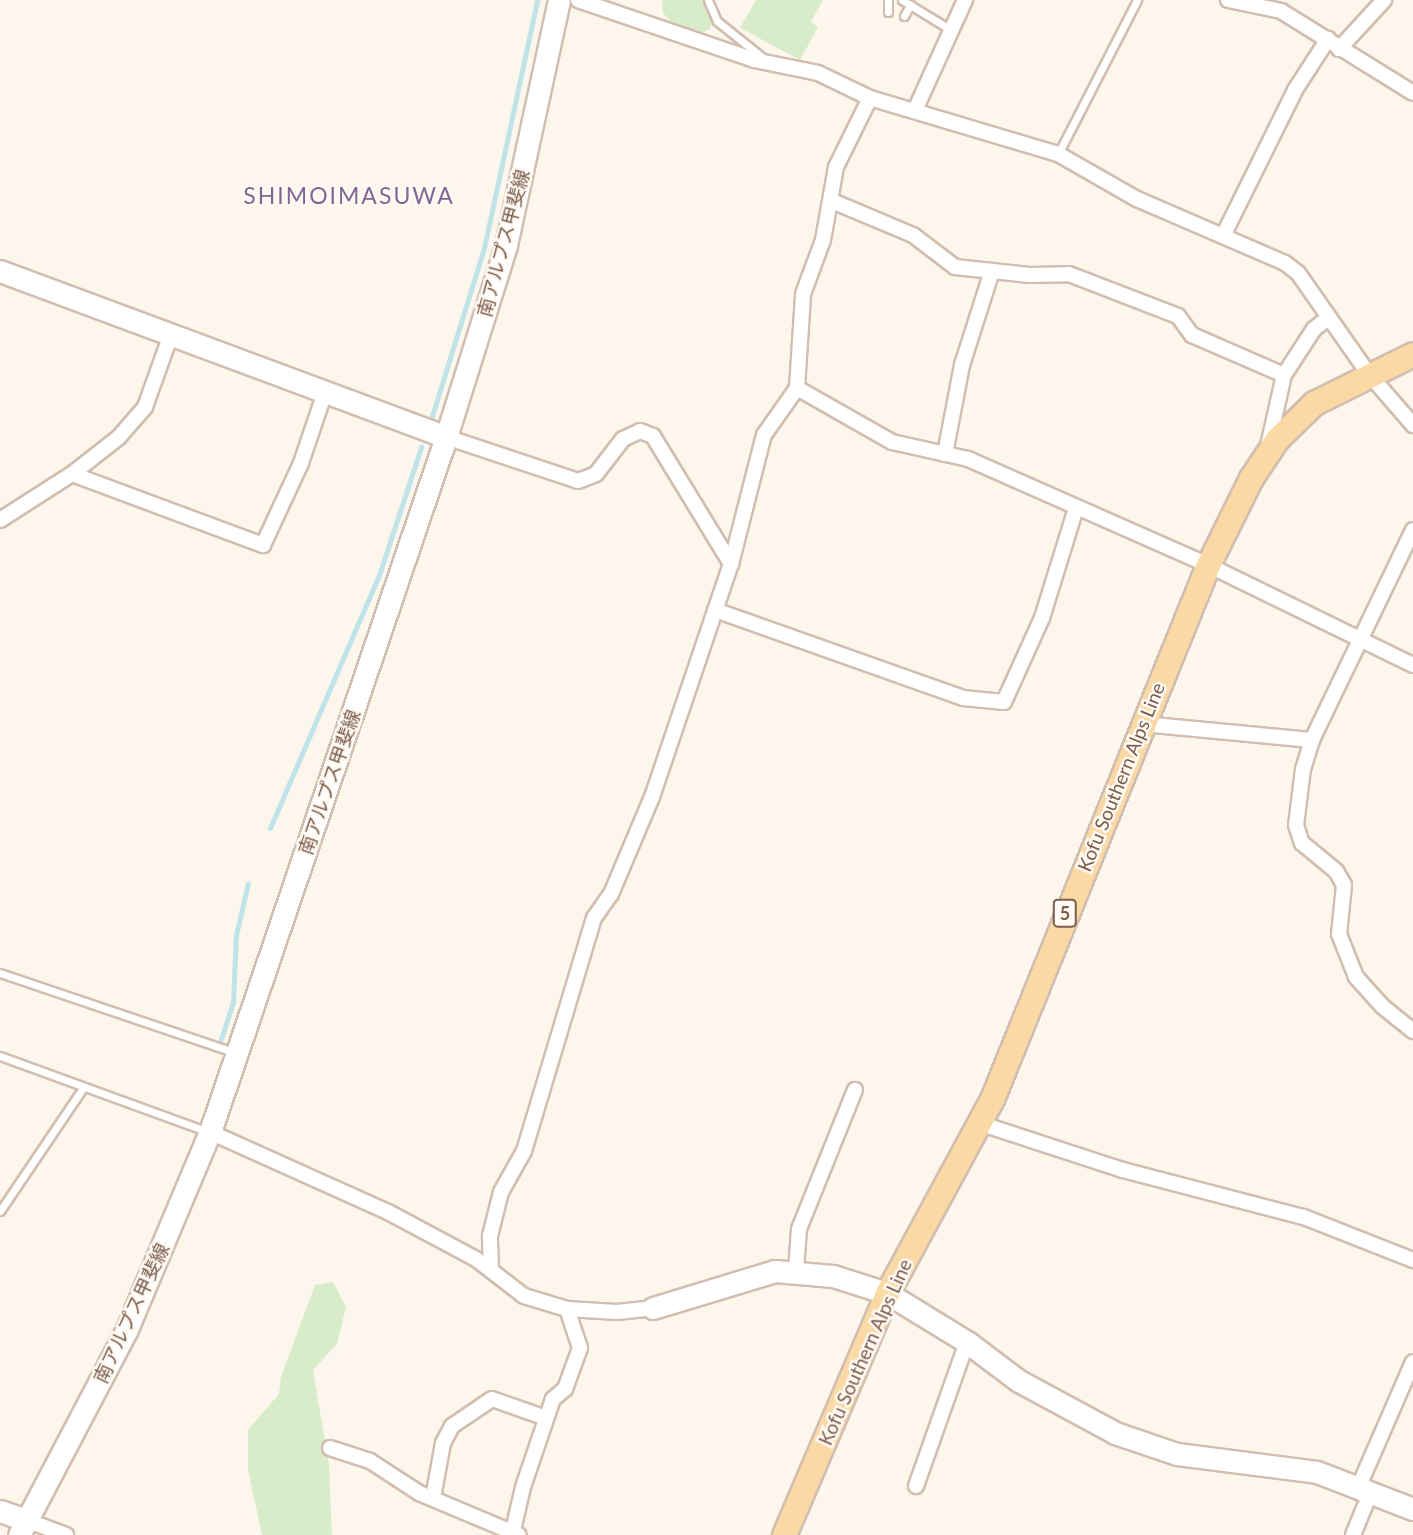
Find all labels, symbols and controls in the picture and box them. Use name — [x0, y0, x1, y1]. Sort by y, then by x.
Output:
street label: 南アルプス甲斐線 — [472, 167, 534, 319]
district label: SHIMOIMASUWA — [245, 181, 453, 209]
street label: Kofu Southern Alps Line — [1073, 679, 1169, 875]
street label: 南アルプス甲斐線 — [293, 706, 365, 858]
road number: 5 — [1053, 898, 1077, 928]
street label: 南アルプス甲斐線 — [89, 1239, 173, 1387]
street label: Kofu Southern Alps Line — [814, 1255, 916, 1449]

